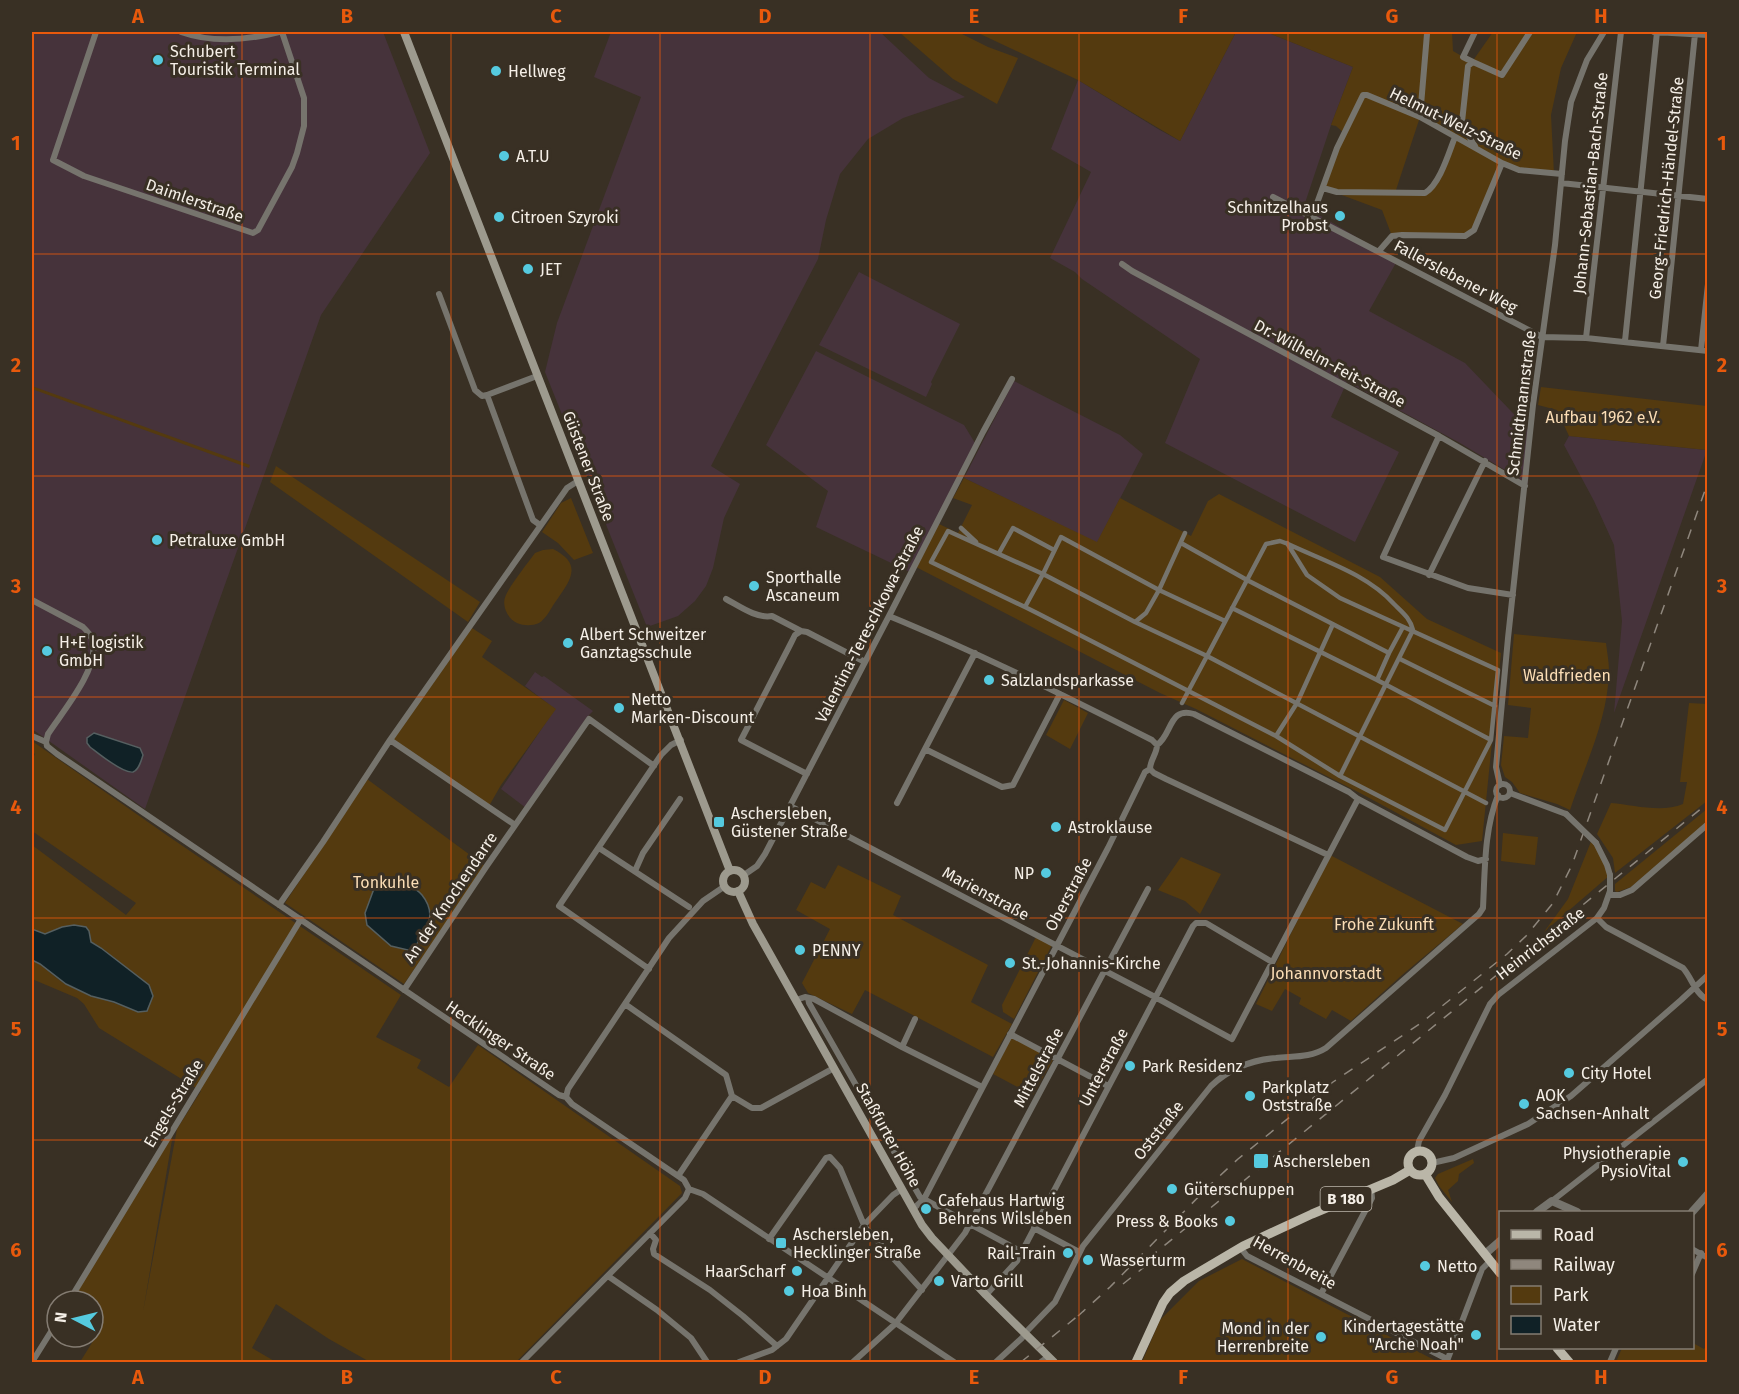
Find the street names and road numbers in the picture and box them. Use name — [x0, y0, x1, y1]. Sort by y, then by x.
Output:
street label: Johann-Sebastian-Bach-Straße — [1569, 71, 1612, 295]
street label: Georg-Friedrich-Händel-Straße — [1645, 76, 1688, 300]
street label: Helmut-Welz-Straße — [1387, 83, 1525, 164]
street label: Daimlerstraße — [143, 175, 246, 226]
street label: Fallerslebener Weg — [1391, 236, 1521, 317]
street label: Dr.-Wilhelm-Feit-Straße — [1251, 315, 1409, 411]
street label: Schmidtmannstraße — [1503, 329, 1540, 477]
street label: Güstener Straße — [559, 408, 618, 524]
street label: Valentina-Tereschkowa-Straße — [811, 523, 927, 726]
street label: An der Knochendarre — [400, 828, 501, 966]
street label: Oberstraße — [1041, 854, 1096, 934]
street label: Marienstraße — [939, 863, 1032, 924]
street label: Heinrichstraße — [1492, 903, 1588, 984]
street label: Hecklinger Straße — [442, 997, 559, 1084]
street label: Mittelstraße — [1010, 1024, 1067, 1110]
street label: Unterstraße — [1075, 1025, 1132, 1110]
street label: Engels-Straße — [140, 1056, 207, 1151]
street label: Staßfurter Höhe — [852, 1080, 925, 1191]
street label: Oststraße — [1129, 1097, 1187, 1164]
road number: B 180 — [1320, 1187, 1372, 1211]
street label: Herrenbreite — [1250, 1232, 1340, 1293]

